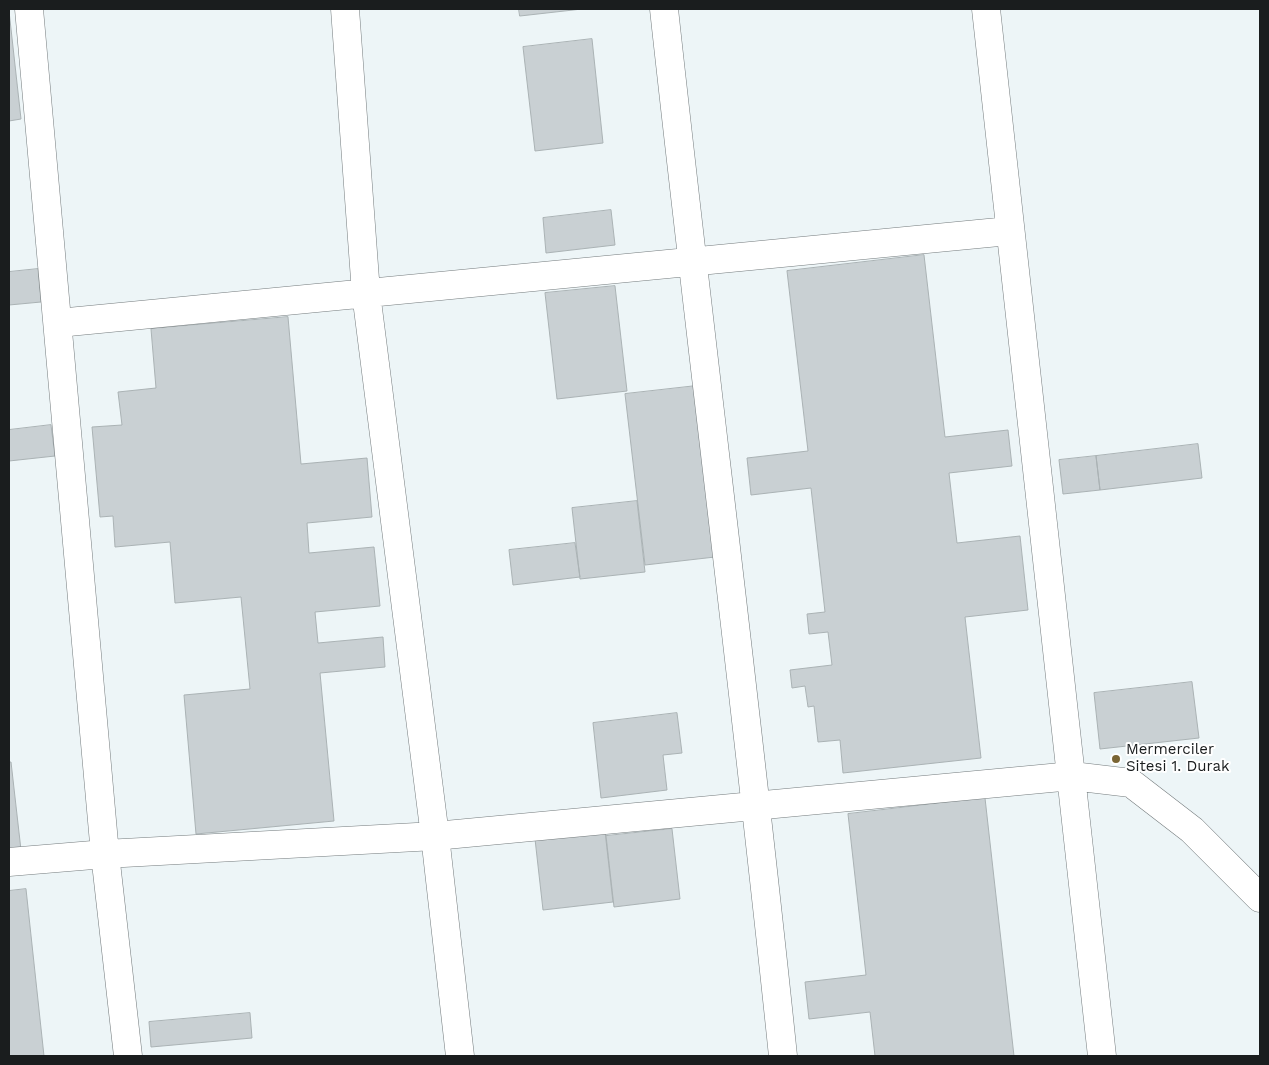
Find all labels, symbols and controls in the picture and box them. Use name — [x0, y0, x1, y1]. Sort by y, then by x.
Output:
place label: Mermerciler Sitesi 1. Durak — [1126, 741, 1229, 776]
marker: Mermerciler Sitesi 1. Durak — [1110, 753, 1122, 765]

